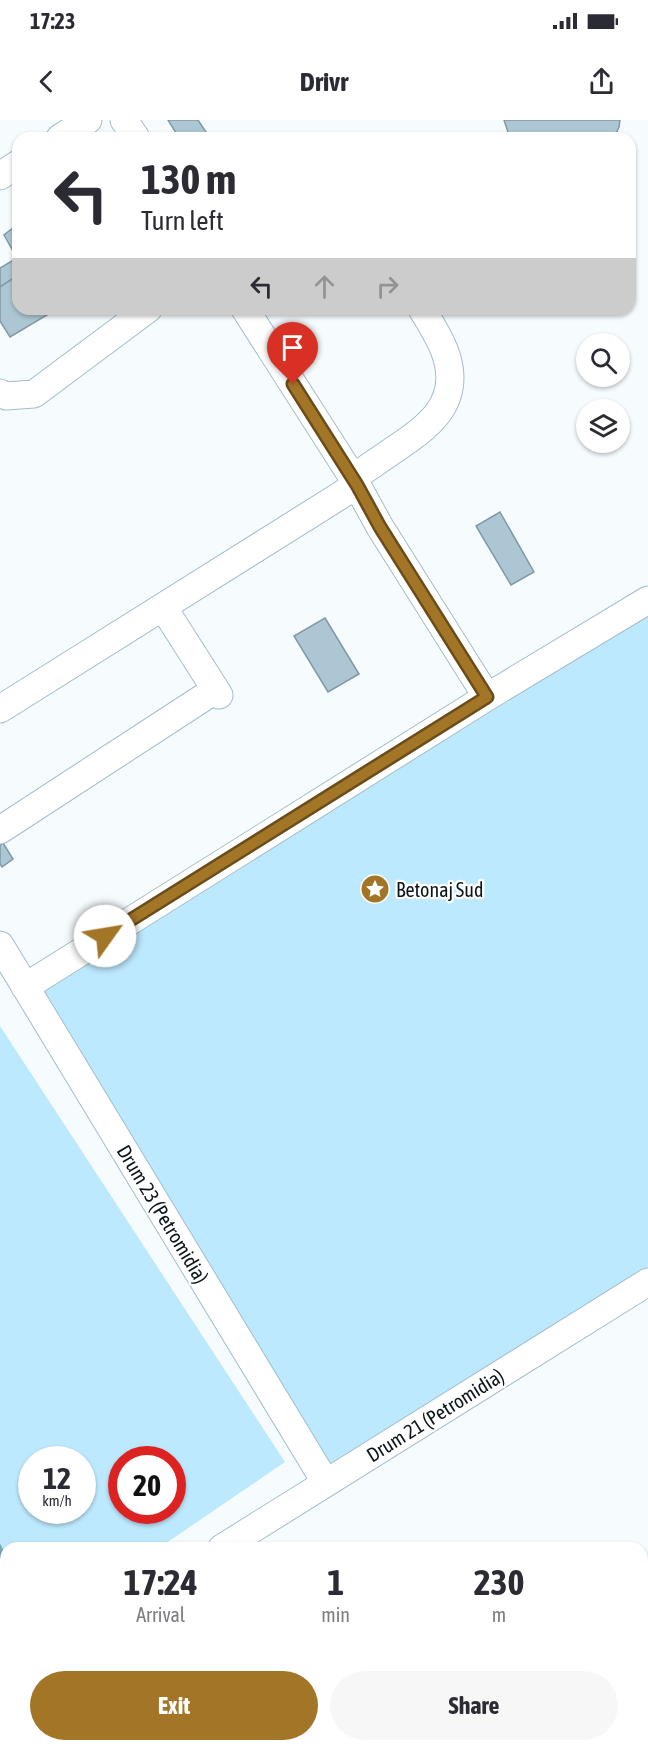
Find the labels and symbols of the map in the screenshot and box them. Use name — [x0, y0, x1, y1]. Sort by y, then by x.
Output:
pin — [267, 322, 318, 384]
place icon: Betonaj Sud — [359, 873, 391, 905]
place label: Betonaj Sud — [396, 878, 483, 901]
position arrow — [73, 904, 137, 968]
street label: Drum 23 (Petromidia) — [113, 1141, 213, 1287]
street label: Drum 21 (Petromidia) — [362, 1364, 508, 1466]
speed limit sign: 20 — [108, 1446, 186, 1524]

